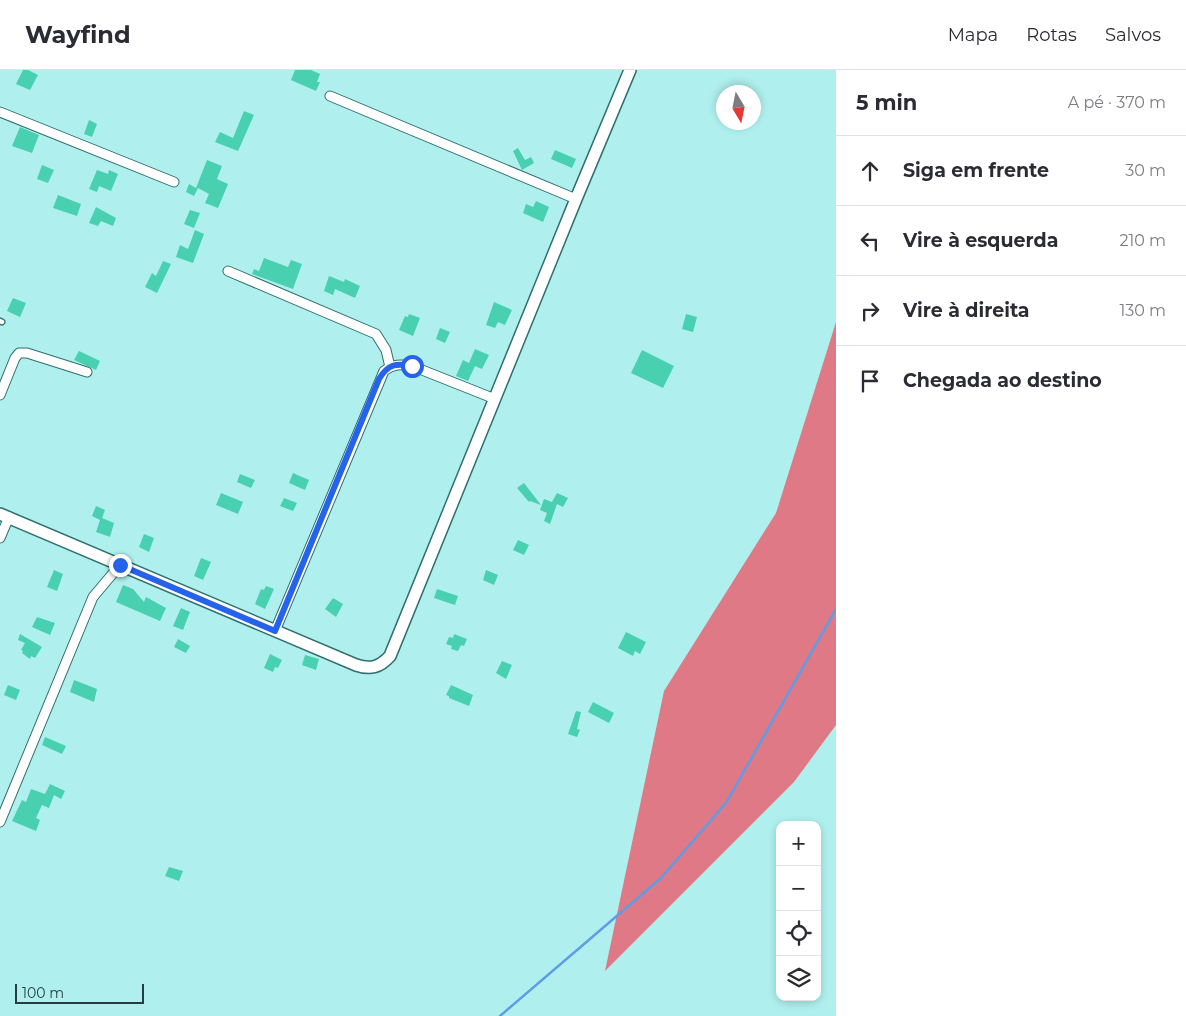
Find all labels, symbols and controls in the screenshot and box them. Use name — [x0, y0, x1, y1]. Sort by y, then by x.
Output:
text: Wayfind — [25, 20, 131, 49]
text: Mapa — [948, 24, 998, 46]
text: Rotas — [1026, 24, 1077, 46]
text: Salvos — [1105, 24, 1161, 46]
north arrow — [716, 85, 761, 130]
text: 5 min — [856, 90, 917, 115]
text: A pé · 370 m — [1068, 93, 1166, 112]
icon: ahead — [856, 157, 884, 185]
text: Siga em frente — [903, 159, 1049, 182]
text: 30 m — [1125, 161, 1166, 180]
icon: left — [856, 227, 884, 255]
text: Vire à esquerda — [903, 229, 1058, 252]
text: 210 m — [1119, 231, 1166, 250]
icon: right — [856, 297, 884, 325]
text: Vire à direita — [903, 299, 1030, 322]
text: 130 m — [1119, 301, 1166, 320]
route start — [401, 355, 424, 378]
icon: arrive — [856, 367, 884, 395]
text: Chegada ao destino — [903, 369, 1102, 392]
route end — [109, 554, 132, 577]
map controls — [776, 821, 821, 1001]
button: + — [776, 821, 821, 866]
button: − — [776, 866, 821, 911]
button: locate — [776, 911, 821, 956]
button: layers — [776, 956, 821, 1001]
scale bar — [15, 981, 144, 1004]
text: 100 m — [22, 984, 64, 1002]

